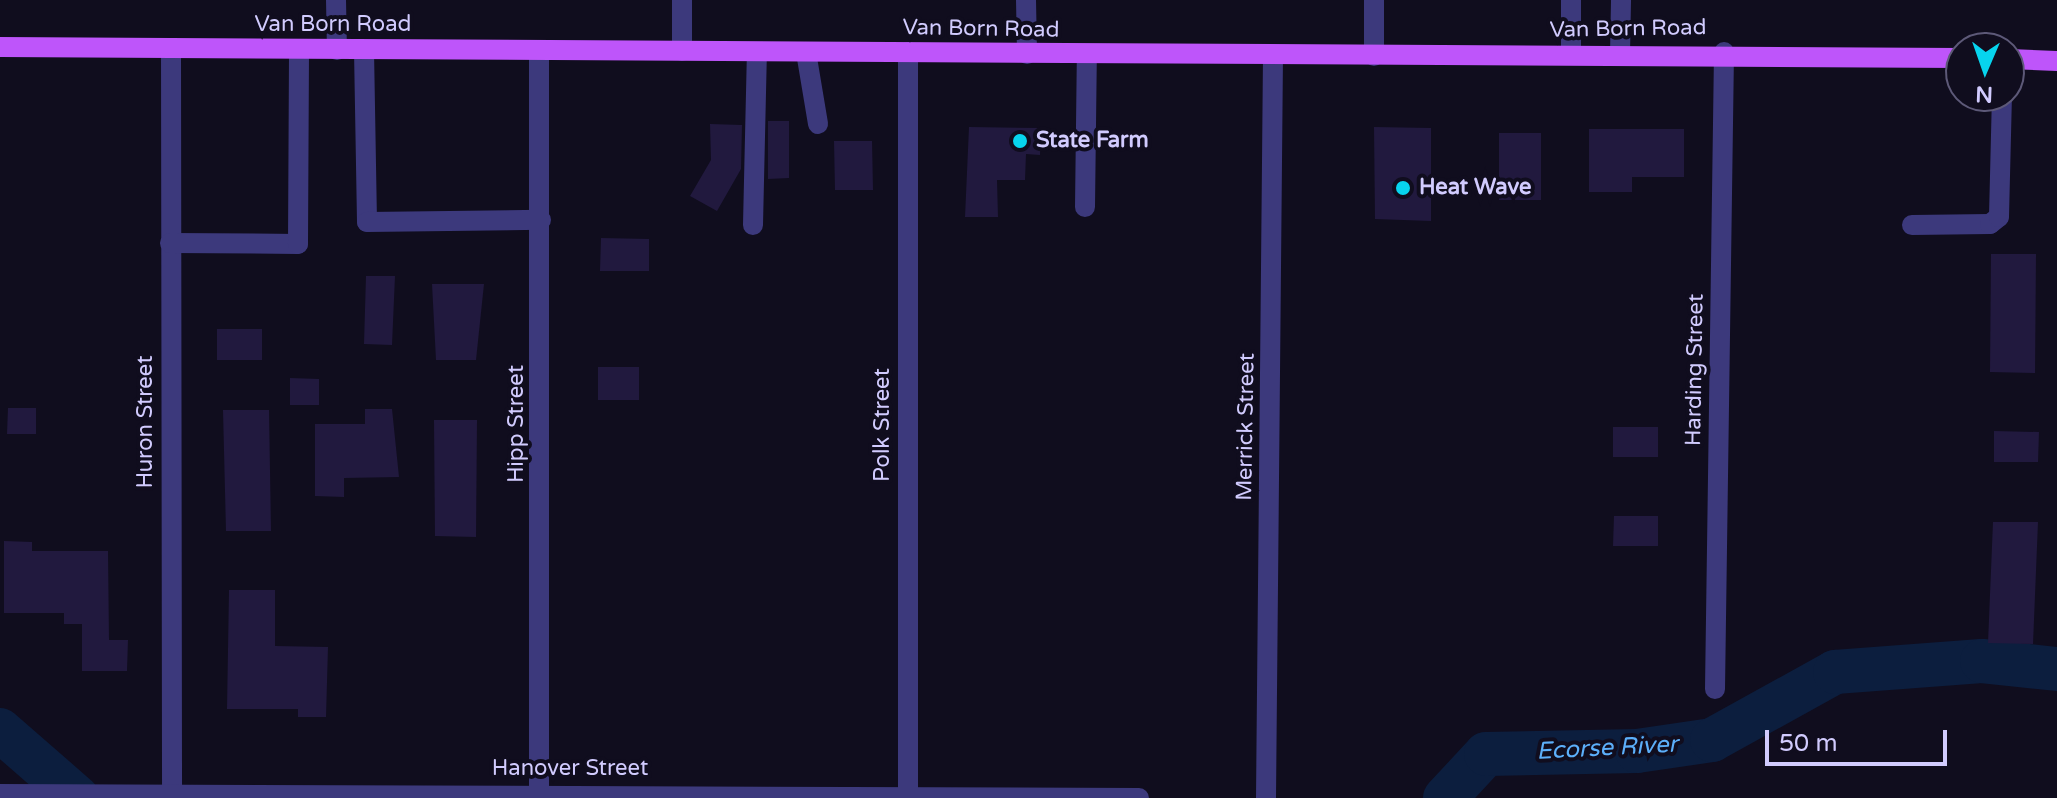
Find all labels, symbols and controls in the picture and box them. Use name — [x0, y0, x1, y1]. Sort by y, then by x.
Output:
street label: Van Born Road — [255, 12, 411, 38]
street label: Van Born Road — [902, 14, 1060, 44]
street label: Van Born Road — [1549, 14, 1707, 44]
north arrow — [1945, 32, 2025, 112]
text: N — [1975, 81, 1994, 107]
place label: State Farm — [1036, 128, 1149, 154]
marker: State Farm — [1011, 132, 1029, 150]
place label: Heat Wave — [1419, 175, 1531, 201]
marker: Heat Wave — [1394, 179, 1412, 197]
street label: Harding Street — [1680, 294, 1710, 446]
street label: Merrick Street — [1232, 353, 1260, 501]
street label: Huron Street — [133, 355, 159, 489]
street label: Hipp Street — [504, 365, 530, 483]
street label: Polk Street — [870, 368, 896, 482]
scale bar — [1769, 714, 1951, 764]
text: 50 m — [1779, 729, 1837, 758]
water label: Ecorse River — [1536, 730, 1678, 766]
street label: Hanover Street — [492, 756, 648, 782]

